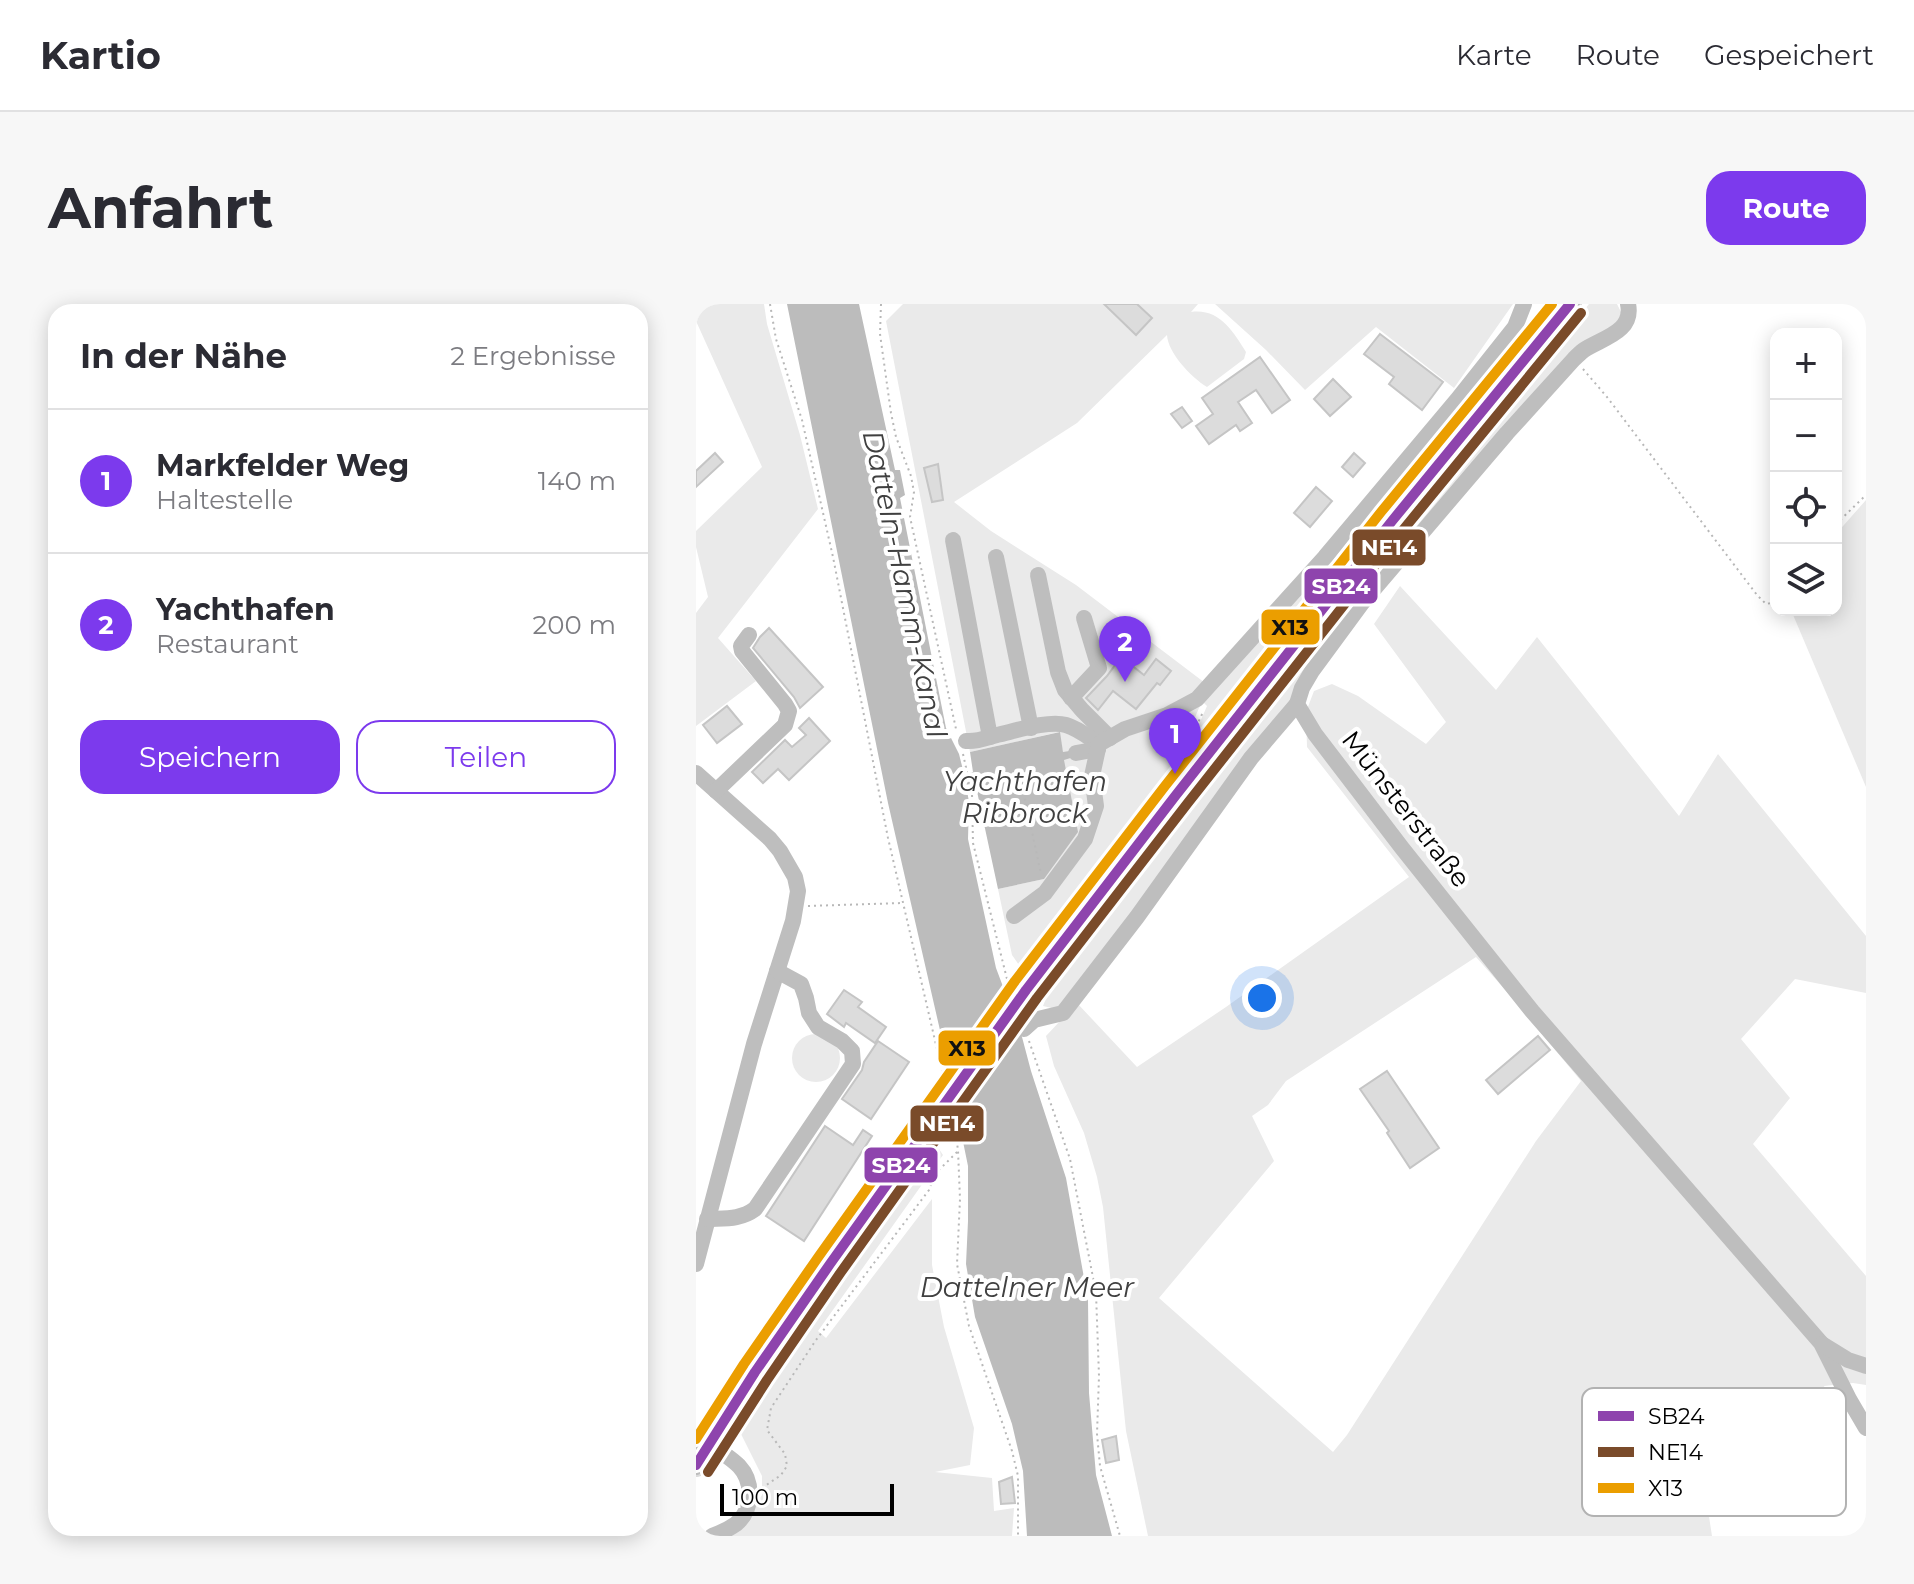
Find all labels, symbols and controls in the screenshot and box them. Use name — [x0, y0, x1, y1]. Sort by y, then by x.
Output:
text: Kartio — [40, 32, 161, 79]
text: Karte — [1456, 38, 1532, 72]
text: Route — [1576, 38, 1660, 72]
text: Gespeichert — [1704, 38, 1874, 72]
button: Route — [1706, 171, 1866, 245]
text: Anfahrt — [48, 174, 273, 242]
map controls — [1770, 328, 1842, 616]
button: + — [1770, 328, 1842, 400]
text: In der Nähe — [80, 335, 287, 377]
text: 2 Ergebnisse — [450, 340, 616, 372]
button: − — [1770, 400, 1842, 472]
water label: Datteln-Hamm-Kanal — [856, 427, 954, 741]
text: Markfelder Weg — [156, 447, 409, 484]
text: 1 — [101, 465, 111, 497]
text: 140 m — [538, 465, 616, 497]
button: locate — [1770, 472, 1842, 544]
text: Haltestelle — [156, 484, 293, 516]
line badge: NE14 — [1351, 528, 1427, 567]
text: NE14 — [1361, 534, 1417, 561]
button: layers — [1770, 544, 1842, 616]
line badge: SB24 — [1303, 567, 1379, 605]
text: SB24 — [1312, 573, 1370, 600]
text: Yachthafen — [156, 591, 335, 628]
line badge: X13 — [1260, 608, 1321, 646]
text: 2 — [98, 609, 114, 641]
text: 200 m — [532, 609, 616, 641]
text: X13 — [1271, 614, 1309, 641]
pin: 2 — [1099, 616, 1151, 682]
text: Restaurant — [156, 628, 299, 660]
pin: 1 — [1149, 708, 1201, 774]
button: Speichern — [80, 720, 340, 794]
button: Teilen — [356, 720, 616, 794]
street label: Münsterstraße — [1335, 724, 1477, 894]
water label: Yachthafen Ribbrock — [943, 764, 1107, 830]
your location — [1242, 978, 1282, 1018]
line badge: X13 — [937, 1029, 997, 1067]
text: X13 — [948, 1035, 986, 1062]
line badge: NE14 — [909, 1104, 985, 1143]
text: NE14 — [919, 1110, 975, 1137]
line badge: SB24 — [863, 1146, 939, 1184]
text: SB24 — [872, 1152, 930, 1179]
water label: Dattelner Meer — [920, 1270, 1135, 1304]
legend — [1582, 1388, 1846, 1516]
text: SB24 — [1648, 1403, 1705, 1430]
text: NE14 — [1648, 1439, 1704, 1466]
text: X13 — [1648, 1475, 1683, 1502]
scale bar — [720, 1480, 894, 1516]
text: 100 m — [732, 1484, 798, 1511]

